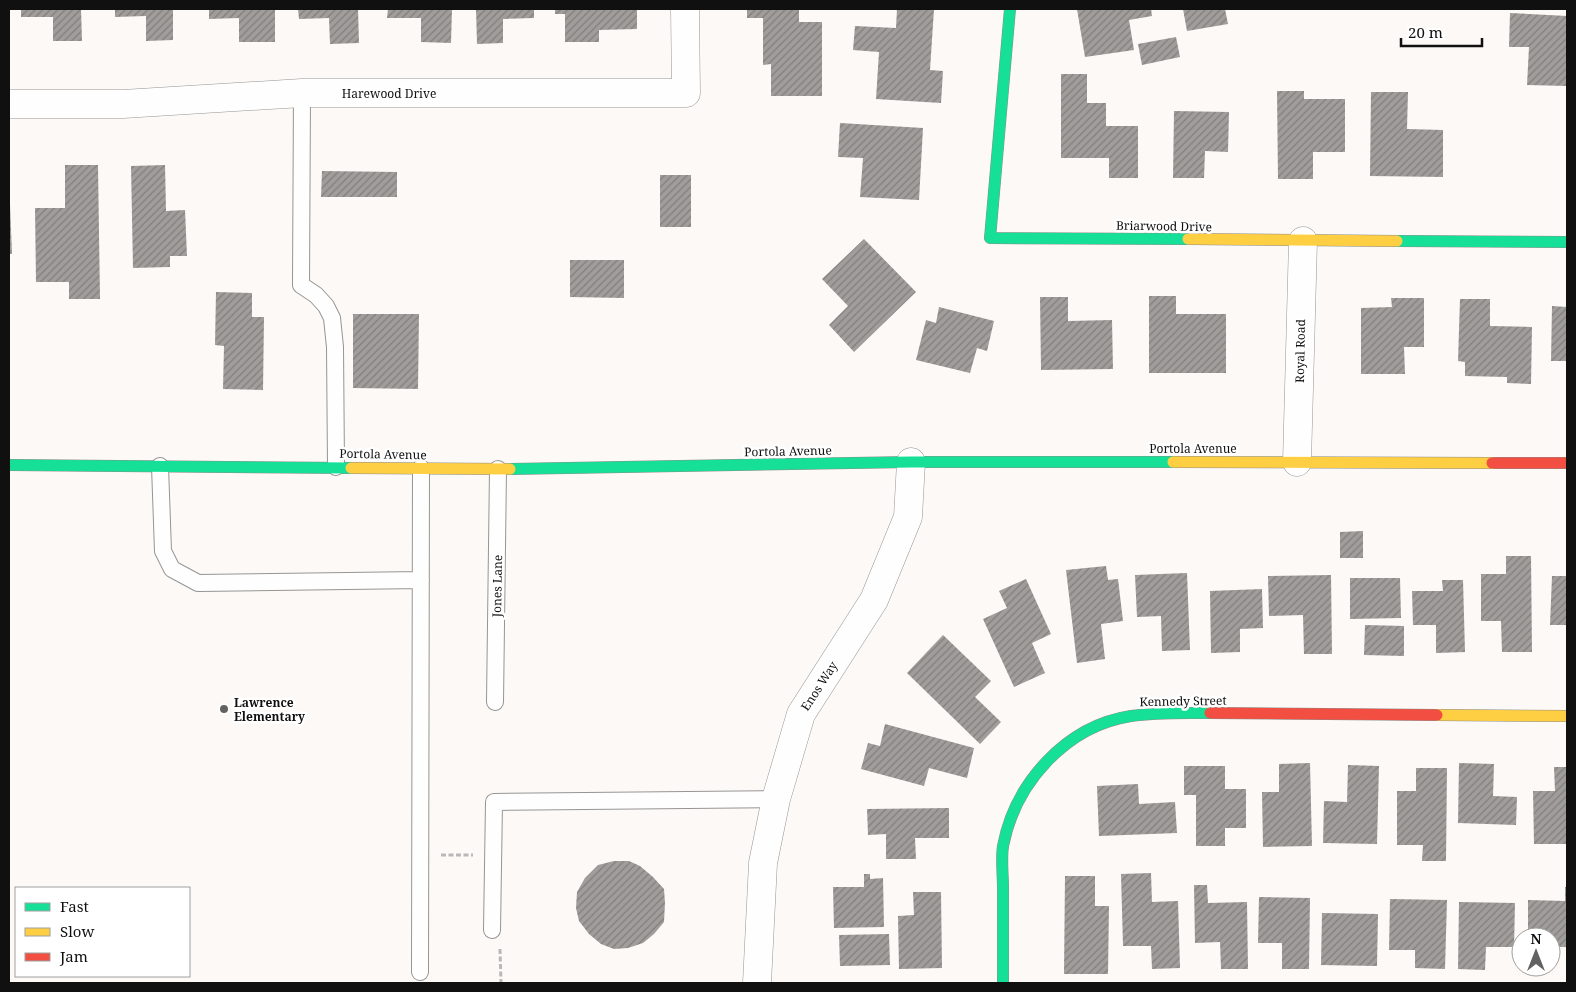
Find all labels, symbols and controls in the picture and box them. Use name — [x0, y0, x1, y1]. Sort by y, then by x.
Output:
scale bar — [1401, 15, 1482, 47]
text: 20 m — [1408, 22, 1443, 42]
street label: Harewood Drive — [342, 85, 436, 102]
street label: Briarwood Drive — [1116, 217, 1212, 235]
street label: Royal Road — [1291, 318, 1309, 383]
street label: Portola Avenue — [1149, 440, 1237, 457]
street label: Portola Avenue — [744, 442, 832, 460]
street label: Portola Avenue — [339, 445, 427, 463]
street label: Jones Lane — [488, 555, 506, 618]
street label: Enos Way — [797, 658, 841, 714]
street label: Kennedy Street — [1139, 692, 1227, 710]
place label: Lawrence Elementary — [234, 694, 305, 725]
marker: Lawrence Elementary — [218, 703, 230, 715]
legend — [15, 887, 190, 977]
text: Fast — [60, 896, 89, 916]
text: Slow — [60, 921, 94, 941]
north arrow — [1511, 927, 1561, 977]
text: N — [1530, 929, 1542, 948]
text: Jam — [59, 946, 88, 966]

